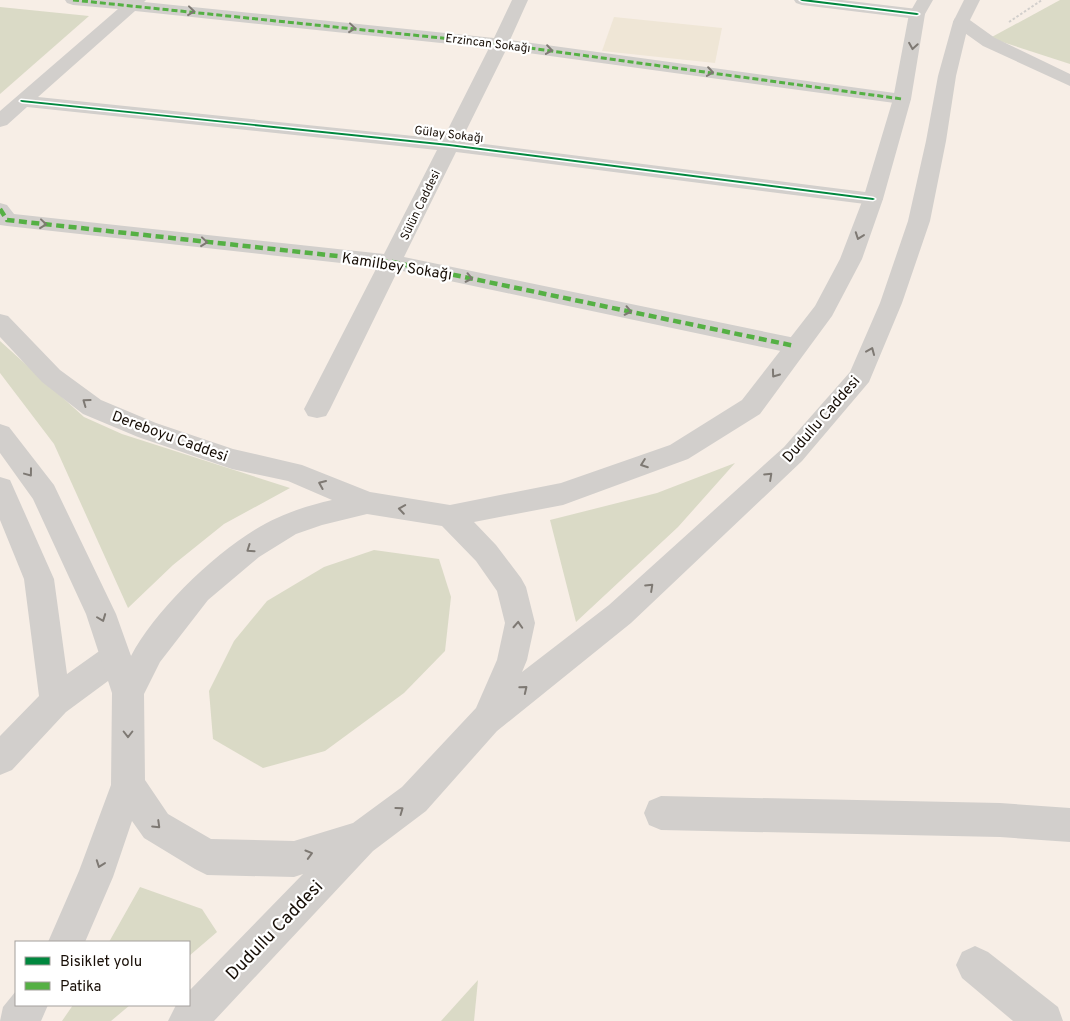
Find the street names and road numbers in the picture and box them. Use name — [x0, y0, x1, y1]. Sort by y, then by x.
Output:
street label: Erzincan Sokağı — [444, 31, 531, 57]
street label: Gülay Sokağı — [413, 123, 484, 147]
street label: Sülün Caddesi — [397, 168, 445, 243]
street label: Kamilbey Sokağı — [340, 249, 453, 286]
street label: Dudullu Caddesi — [779, 373, 865, 467]
street label: Dereboyu Caddesi — [109, 408, 230, 467]
street label: Dudullu Caddesi — [221, 876, 329, 986]

